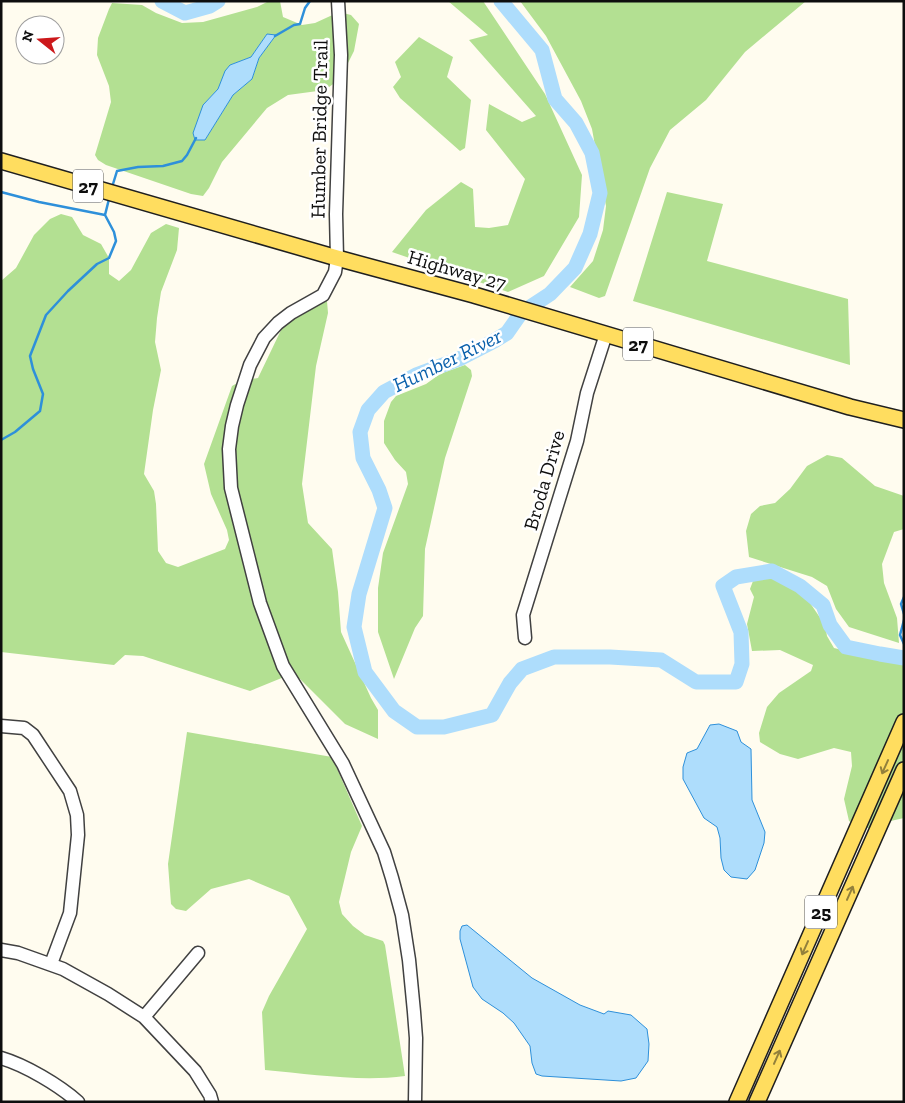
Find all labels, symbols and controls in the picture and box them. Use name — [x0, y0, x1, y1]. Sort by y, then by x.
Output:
north arrow — [15, 15, 65, 65]
text: N — [18, 28, 38, 44]
street label: Humber Bridge Trail — [305, 40, 333, 218]
road number: 27 — [73, 170, 103, 202]
street label: Highway 27 — [405, 245, 509, 296]
water label: Humber River — [389, 323, 506, 397]
road number: 27 — [623, 328, 653, 360]
street label: Broda Drive — [518, 427, 570, 533]
one-way arrow — [879, 759, 889, 774]
one-way arrow — [845, 886, 855, 901]
road number: 25 — [805, 896, 837, 929]
one-way arrow — [800, 940, 810, 955]
one-way arrow — [772, 1050, 782, 1065]

